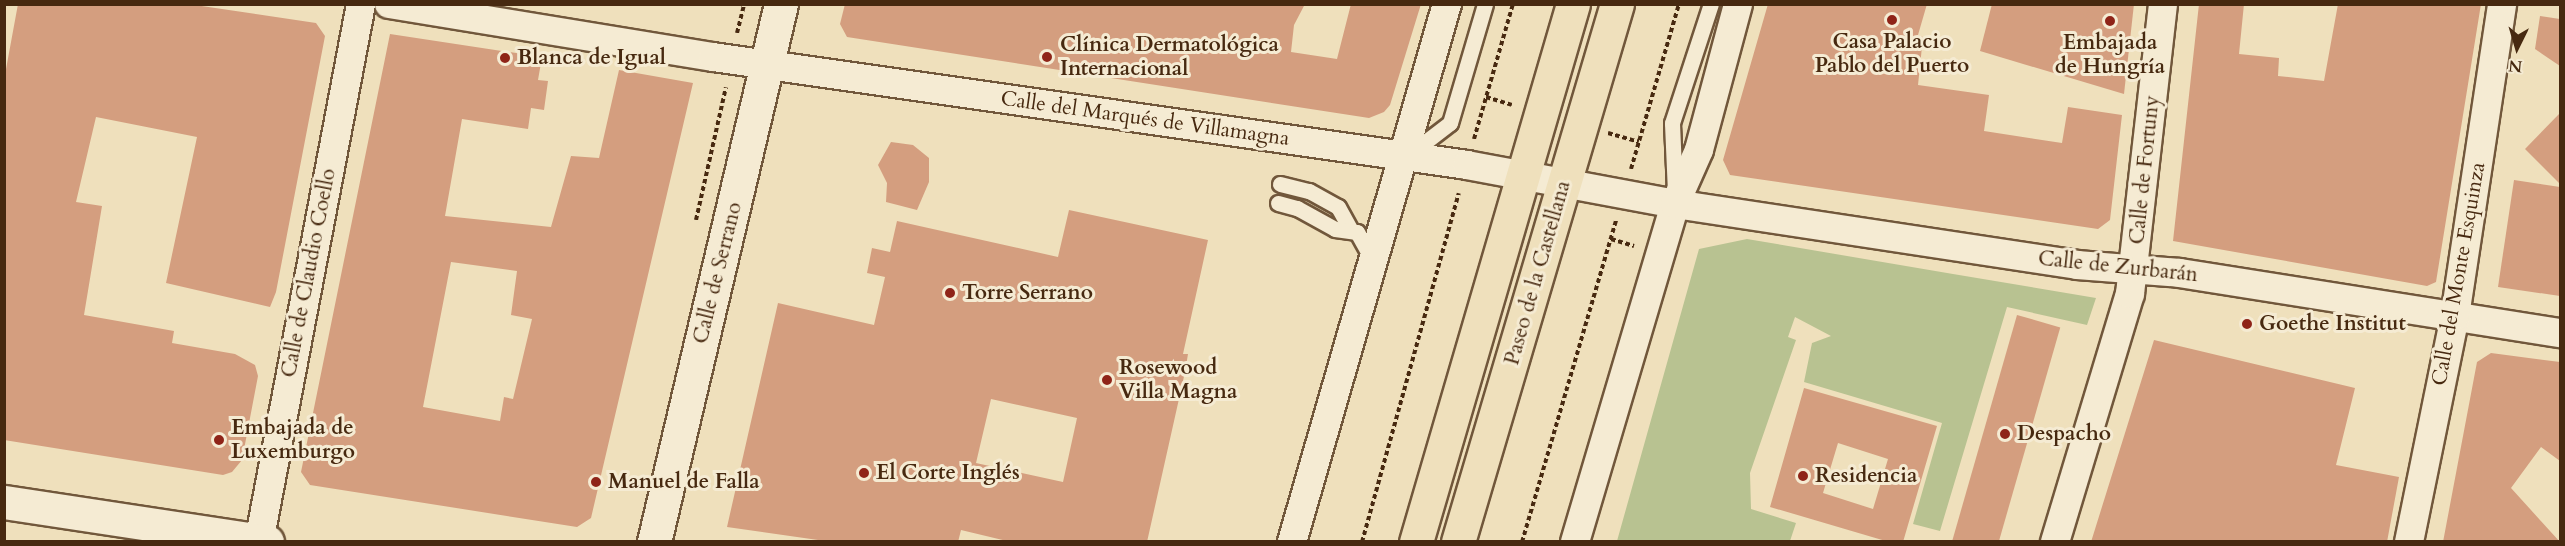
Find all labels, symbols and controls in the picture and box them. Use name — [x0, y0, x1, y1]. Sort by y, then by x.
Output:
marker: Casa Palacio Pablo del Puerto — [1885, 13, 1899, 27]
marker: Embajada de Hungría — [2103, 14, 2117, 28]
north arrow — [2487, 18, 2547, 78]
place label: Casa Palacio Pablo del Puerto — [1815, 29, 1969, 79]
place label: Embajada de Hungría — [2055, 30, 2165, 80]
place label: Clínica Dermatológica Internacional — [1060, 32, 1279, 82]
place label: Blanca de Igual — [517, 45, 666, 71]
marker: Clínica Dermatológica Internacional — [1038, 48, 1056, 66]
marker: Blanca de Igual — [498, 51, 512, 65]
text: N — [2508, 54, 2523, 77]
street label: Calle del Marqués de Villamagna — [999, 86, 1291, 152]
street label: Calle de Fortuny — [2125, 94, 2165, 246]
street label: Calle del Monte Esquinza — [2427, 160, 2491, 388]
street label: Calle de Claudio Coello — [276, 166, 342, 380]
street label: Paseo de la Castellana — [1500, 178, 1576, 368]
street label: Calle de Serrano — [688, 200, 748, 346]
street label: Calle de Zurbarán — [2037, 246, 2199, 288]
place label: Torre Serrano — [962, 280, 1093, 306]
marker: Torre Serrano — [943, 286, 957, 300]
place label: Goethe Institut — [2259, 311, 2406, 337]
marker: Goethe Institut — [2240, 317, 2254, 331]
place label: Rosewood Villa Magna — [1119, 355, 1237, 405]
marker: Rosewood Villa Magna — [1100, 373, 1114, 387]
place label: Embajada de Luxemburgo — [231, 415, 355, 465]
place label: Despacho — [2017, 421, 2111, 447]
marker: Despacho — [1998, 427, 2012, 441]
marker: Embajada de Luxemburgo — [212, 433, 226, 447]
place label: El Corte Inglés — [876, 460, 1020, 486]
place label: Residencia — [1815, 463, 1917, 489]
marker: El Corte Inglés — [857, 466, 871, 480]
place label: Manuel de Falla — [608, 469, 760, 495]
marker: Residencia — [1796, 469, 1810, 483]
marker: Manuel de Falla — [589, 475, 603, 489]

